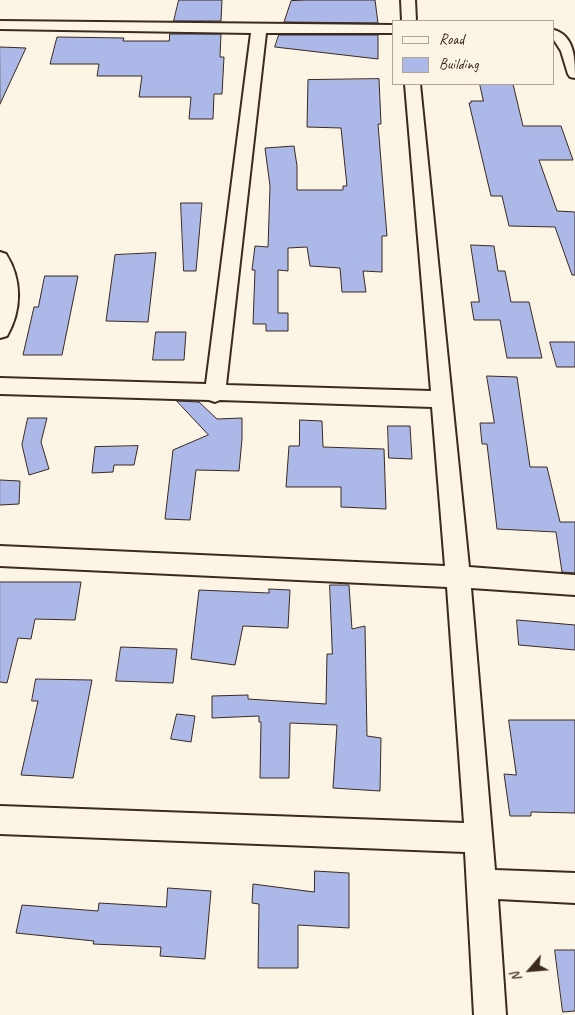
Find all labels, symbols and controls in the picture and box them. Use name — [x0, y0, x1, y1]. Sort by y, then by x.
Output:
legend — [392, 20, 555, 85]
text: Road — [439, 30, 464, 49]
text: Building — [439, 55, 478, 74]
north arrow — [505, 945, 555, 995]
text: N — [507, 969, 526, 985]

